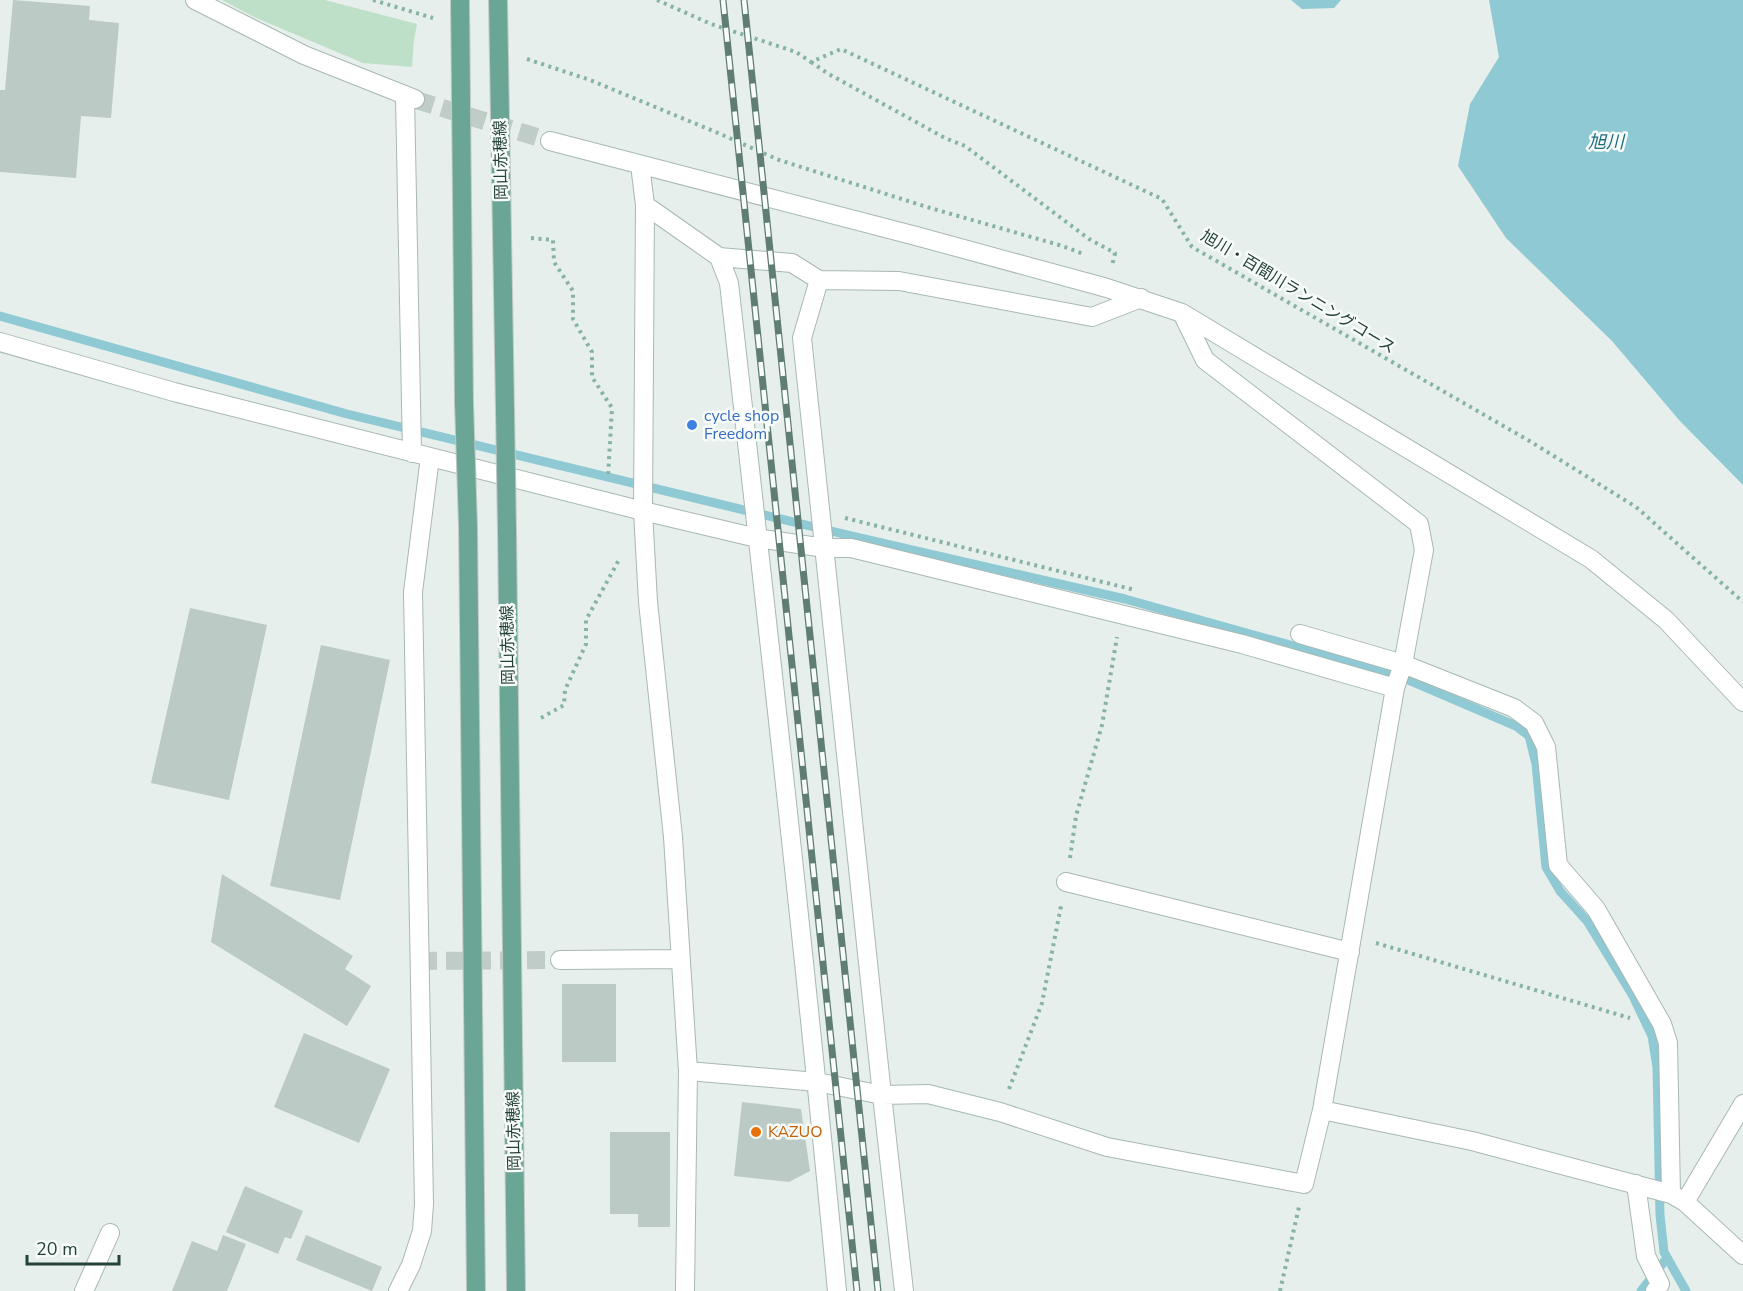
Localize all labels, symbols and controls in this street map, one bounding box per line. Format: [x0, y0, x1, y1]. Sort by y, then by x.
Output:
street label: 岡山赤穂線 [489, 120, 513, 200]
water label: 旭川 [1588, 130, 1626, 154]
street label: 旭川・百間川ランニングコース [1197, 225, 1399, 359]
place label: cycle shop Freedom [704, 405, 779, 445]
marker: cycle shop Freedom [685, 418, 699, 432]
street label: 岡山赤穂線 [496, 605, 520, 685]
street label: 岡山赤穂線 [502, 1091, 526, 1171]
place label: KAZUO [768, 1121, 822, 1143]
marker: KAZUO [749, 1125, 763, 1139]
scale bar [27, 1228, 118, 1266]
text: 20 m [36, 1237, 78, 1261]

